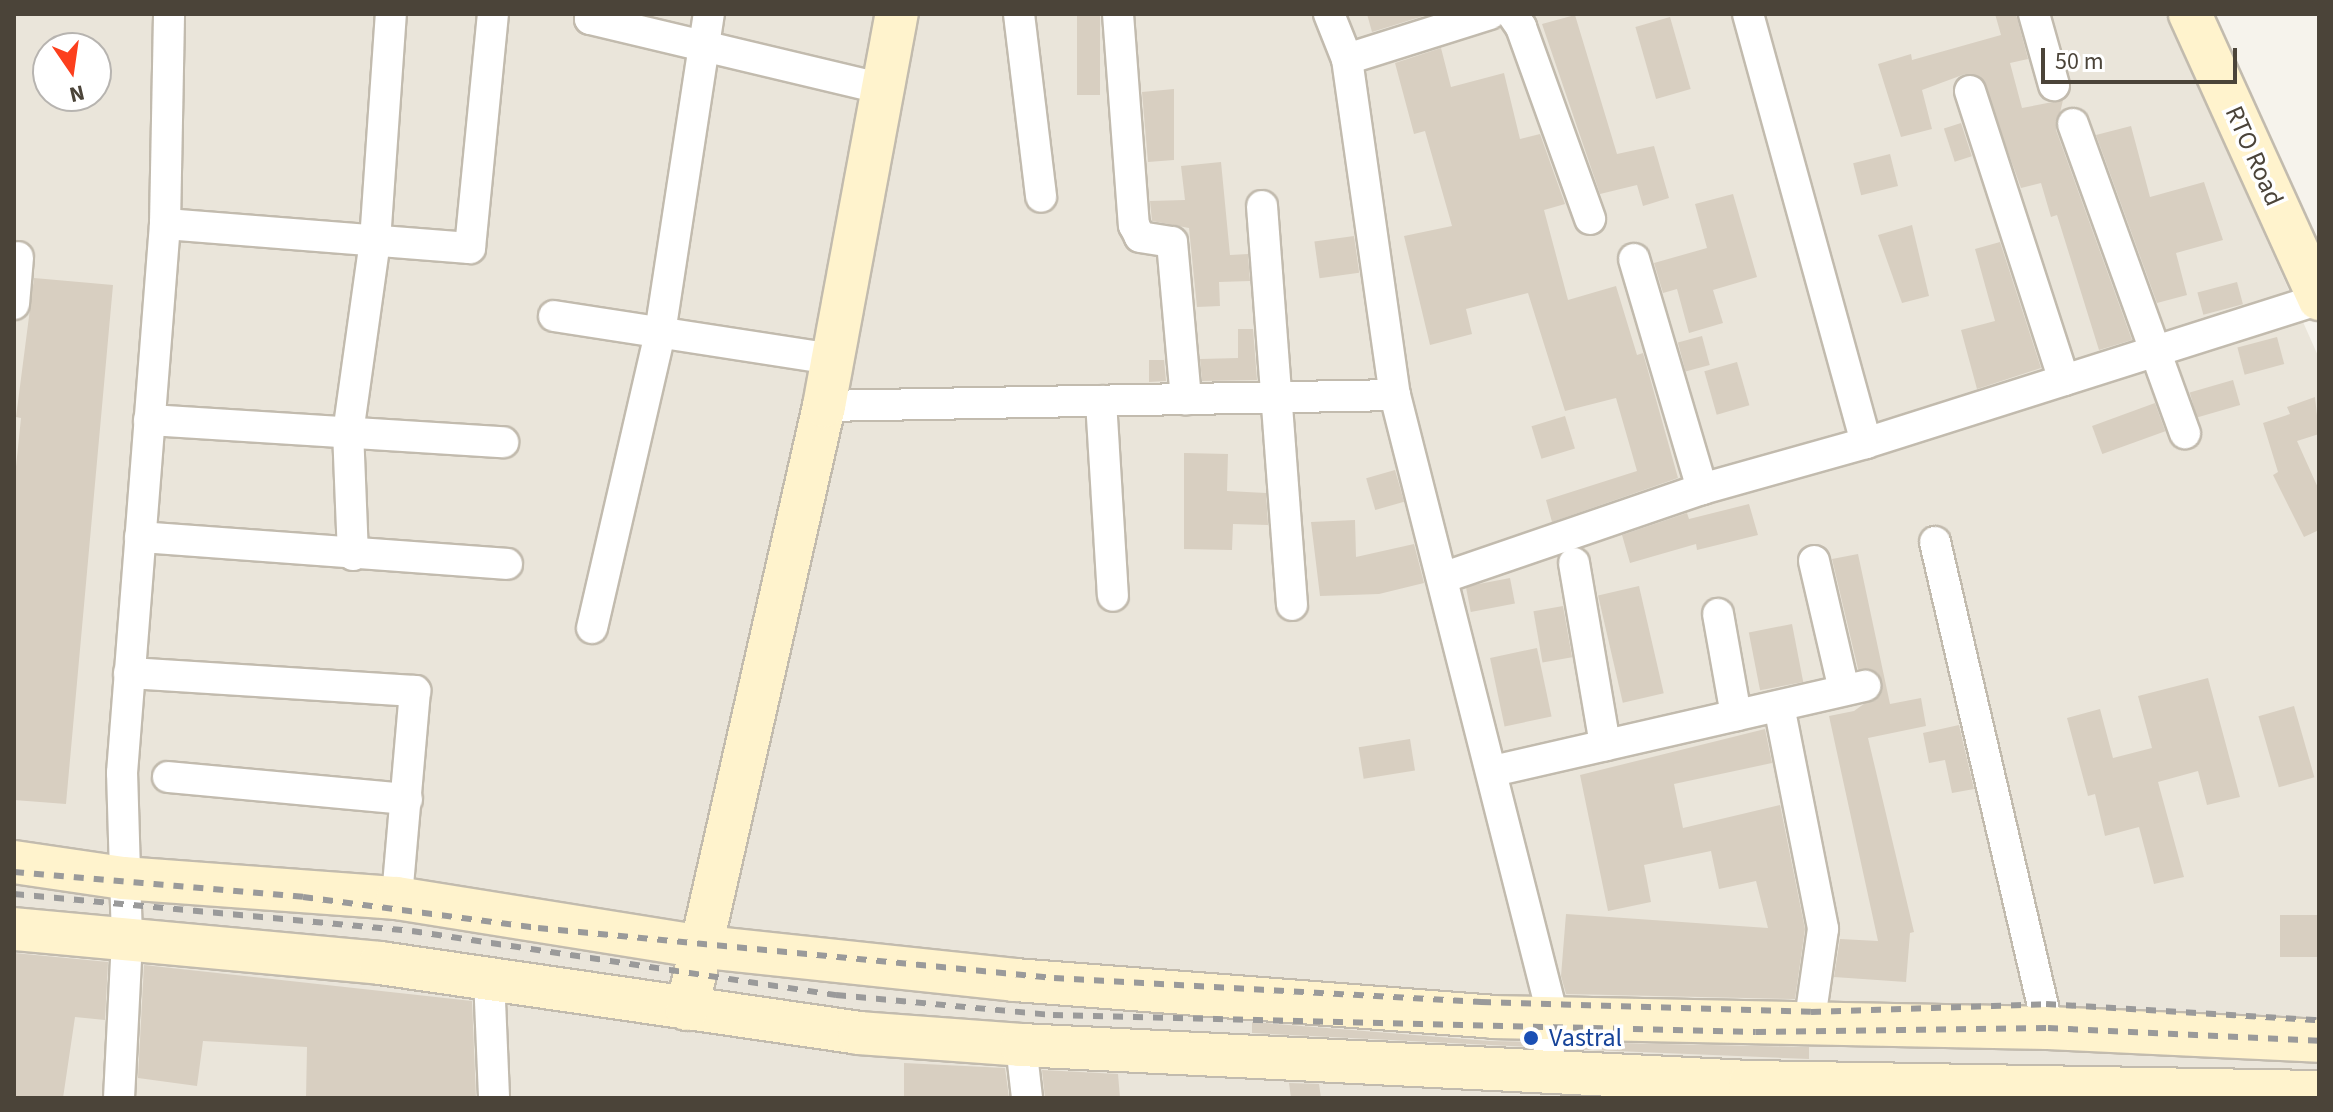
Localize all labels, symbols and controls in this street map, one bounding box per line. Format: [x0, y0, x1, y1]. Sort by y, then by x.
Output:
north arrow [32, 32, 112, 112]
scale bar [2045, 32, 2241, 82]
text: 50 m [2055, 44, 2104, 79]
text: N [66, 76, 88, 111]
street label: RTO Road [2218, 101, 2290, 211]
place label: Vastral [1549, 1022, 1622, 1054]
marker: Vastral [1520, 1027, 1542, 1049]

